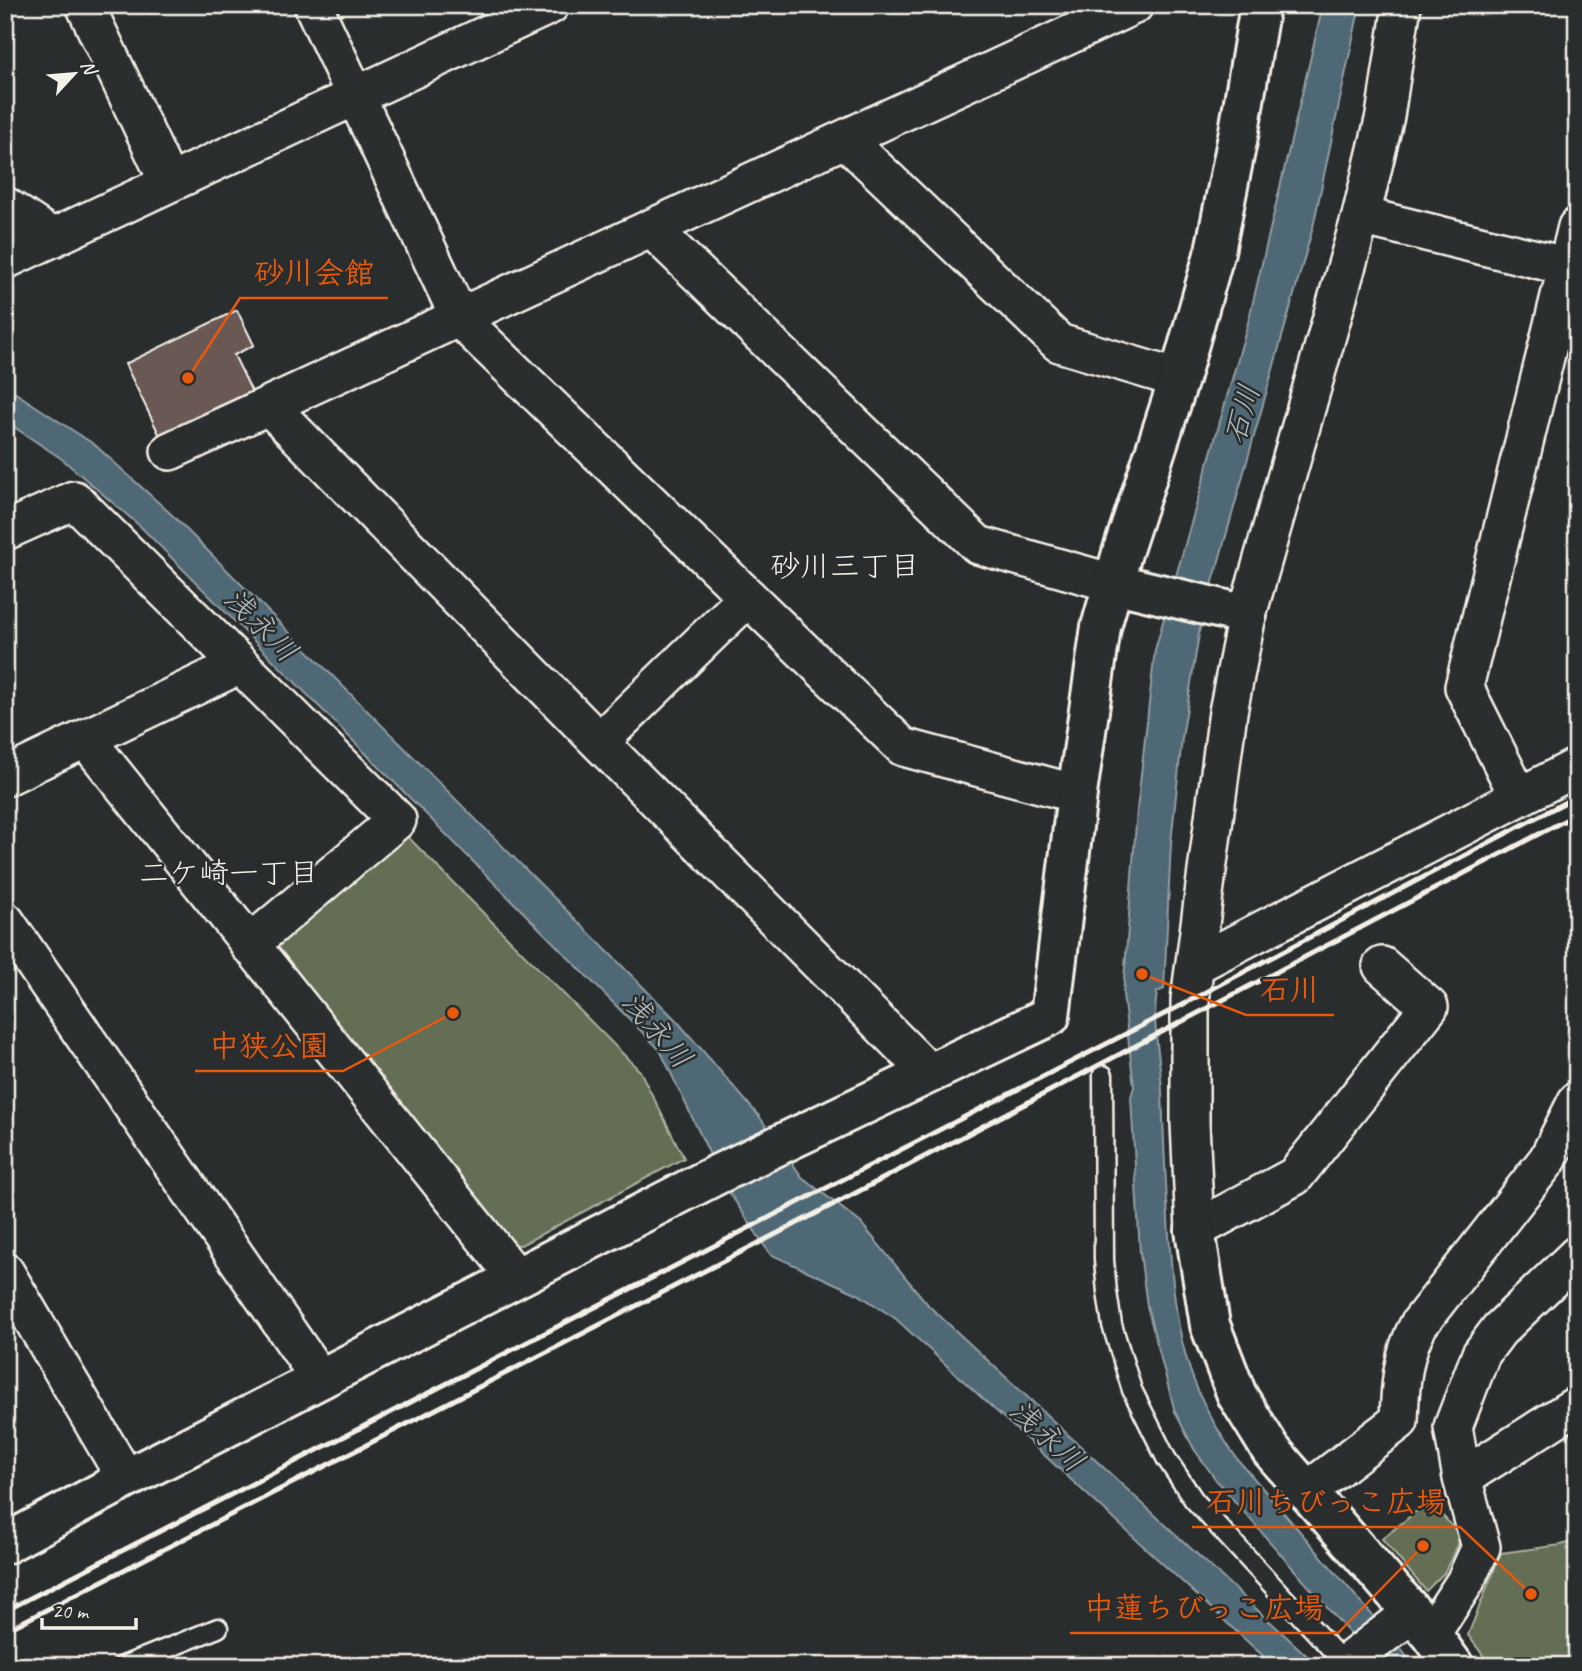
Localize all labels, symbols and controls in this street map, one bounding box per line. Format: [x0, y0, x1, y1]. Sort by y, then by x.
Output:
north arrow [38, 38, 108, 108]
text: N [75, 56, 103, 80]
callout: 砂川会館 [240, 247, 388, 298]
text: 砂川会館 [254, 254, 374, 292]
water label: 石川 [1215, 380, 1269, 448]
district label: 砂川三丁目 [770, 547, 920, 585]
water label: 浅永川 [216, 580, 306, 670]
district label: 二ケ崎一丁目 [139, 854, 319, 892]
callout: 石川 [1246, 964, 1334, 1015]
text: 石川 [1260, 971, 1320, 1009]
water label: 浅永川 [613, 984, 701, 1076]
callout: 中狭公園 [195, 1020, 343, 1071]
text: 中狭公園 [209, 1027, 329, 1065]
water label: 浅永川 [1001, 1391, 1093, 1481]
callout: 石川ちびっこ広場 [1192, 1476, 1460, 1527]
text: 石川ちびっこ広場 [1206, 1483, 1446, 1521]
callout: 中蓮ちびっこ広場 [1070, 1582, 1338, 1633]
scale bar [42, 1587, 136, 1631]
text: 中蓮ちびっこ広場 [1084, 1589, 1324, 1627]
text: 20 m [52, 1598, 90, 1624]

